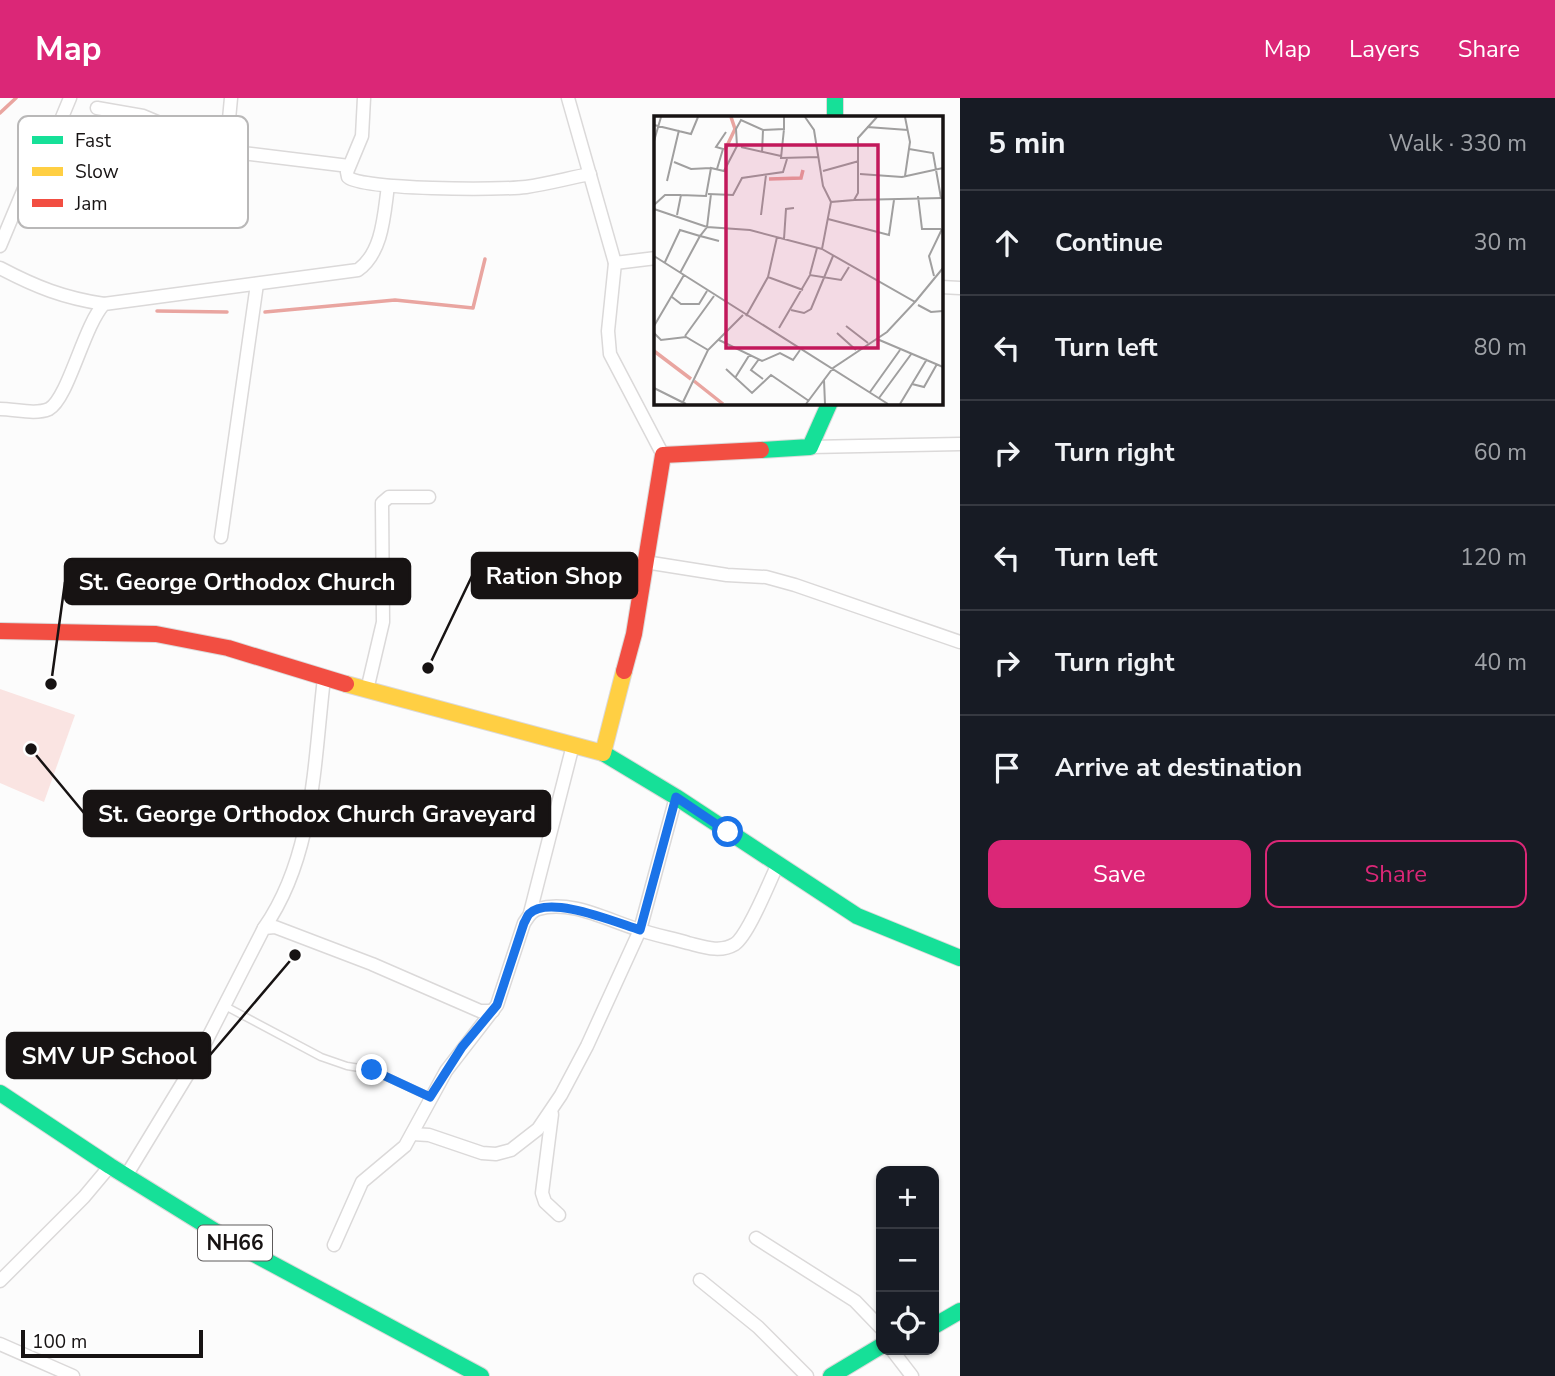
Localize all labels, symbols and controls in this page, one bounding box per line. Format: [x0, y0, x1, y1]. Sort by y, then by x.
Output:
text: Map [35, 27, 102, 72]
text: Map [1264, 33, 1311, 65]
text: Layers [1349, 33, 1420, 65]
text: Share [1458, 33, 1520, 65]
legend [18, 116, 248, 228]
inset map [654, 116, 942, 404]
text: 5 min [988, 123, 1066, 164]
text: Fast [75, 128, 111, 154]
text: Walk · 330 m [1388, 128, 1527, 159]
text: Slow [75, 159, 119, 185]
text: Jam [74, 191, 108, 217]
icon: ahead [988, 224, 1026, 262]
text: Continue [1055, 225, 1163, 260]
text: 30 m [1474, 227, 1527, 258]
icon: left [988, 329, 1026, 367]
text: Turn left [1055, 330, 1158, 365]
text: 80 m [1474, 332, 1527, 363]
icon: right [988, 434, 1026, 472]
text: Turn right [1055, 435, 1174, 470]
text: 60 m [1474, 437, 1527, 468]
icon: left [988, 539, 1026, 577]
text: Turn left [1055, 540, 1158, 575]
text: 120 m [1460, 542, 1527, 573]
callout: Ration Shop [472, 553, 637, 598]
callout: St. George Orthodox Church [65, 559, 410, 604]
text: Ration Shop [486, 560, 622, 592]
text: St. George Orthodox Church [78, 566, 396, 598]
icon: right [988, 644, 1026, 682]
text: Turn right [1055, 645, 1174, 680]
text: 40 m [1474, 647, 1527, 678]
icon: arrive [988, 749, 1026, 787]
text: Arrive at destination [1055, 750, 1302, 785]
callout: St. George Orthodox Church Graveyard [84, 791, 550, 836]
text: St. George Orthodox Church Graveyard [98, 798, 536, 830]
route start [712, 816, 743, 847]
button: Save [988, 840, 1251, 908]
button: Share [1265, 840, 1527, 908]
callout: SMV UP School [7, 1033, 210, 1078]
text: SMV UP School [21, 1040, 197, 1072]
route end [356, 1054, 387, 1085]
map controls [876, 1166, 939, 1355]
button: + [876, 1166, 939, 1229]
road number: NH66 [198, 1226, 272, 1260]
button: − [876, 1229, 939, 1292]
button: locate [876, 1292, 939, 1355]
scale bar [21, 1327, 203, 1359]
text: 100 m [32, 1329, 87, 1355]

